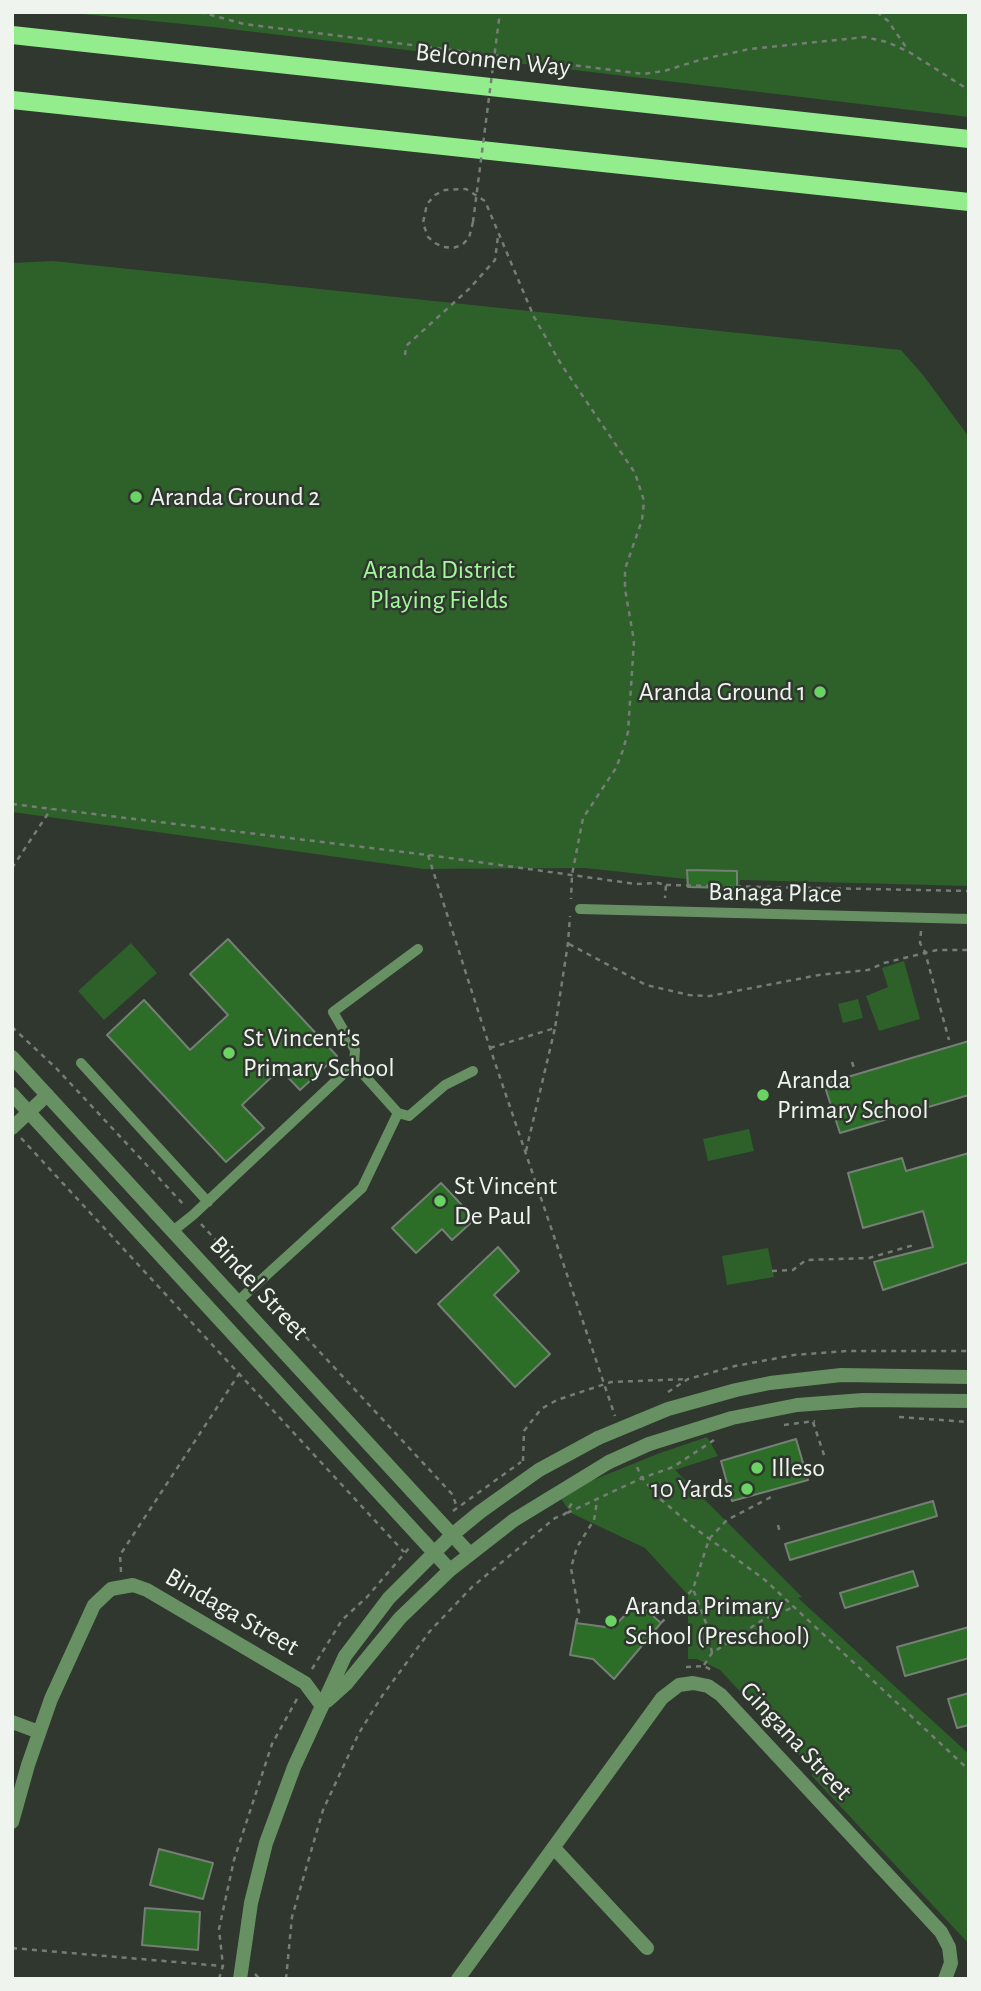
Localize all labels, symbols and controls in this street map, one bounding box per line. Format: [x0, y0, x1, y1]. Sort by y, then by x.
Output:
street label: Belconnen Way [414, 36, 572, 84]
place label: Aranda Ground 2 [150, 481, 320, 513]
marker: Aranda Ground 2 [128, 489, 144, 505]
park label: Aranda District Playing Fields [363, 554, 515, 616]
place label: Aranda Ground 1 [639, 676, 806, 708]
marker: Aranda Ground 1 [812, 684, 828, 700]
street label: Banaga Place [708, 876, 842, 910]
place label: St Vincent's Primary School [243, 1022, 395, 1084]
marker: St Vincent's Primary School [221, 1045, 237, 1061]
place label: Aranda Primary School [777, 1064, 929, 1126]
marker: Aranda Primary School [755, 1087, 771, 1103]
place label: St Vincent De Paul [454, 1170, 557, 1232]
marker: St Vincent De Paul [432, 1193, 448, 1209]
street label: Bindel Street [203, 1229, 315, 1347]
place label: Illeso [771, 1452, 825, 1484]
marker: Illeso [749, 1460, 765, 1476]
place label: 10 Yards [651, 1473, 733, 1505]
marker: 10 Yards [739, 1481, 755, 1497]
street label: Bindaga Street [160, 1561, 304, 1663]
place label: Aranda Primary School (Preschool) [625, 1590, 811, 1652]
marker: Aranda Primary School (Preschool) [603, 1613, 619, 1629]
street label: Gingana Street [733, 1675, 859, 1807]

